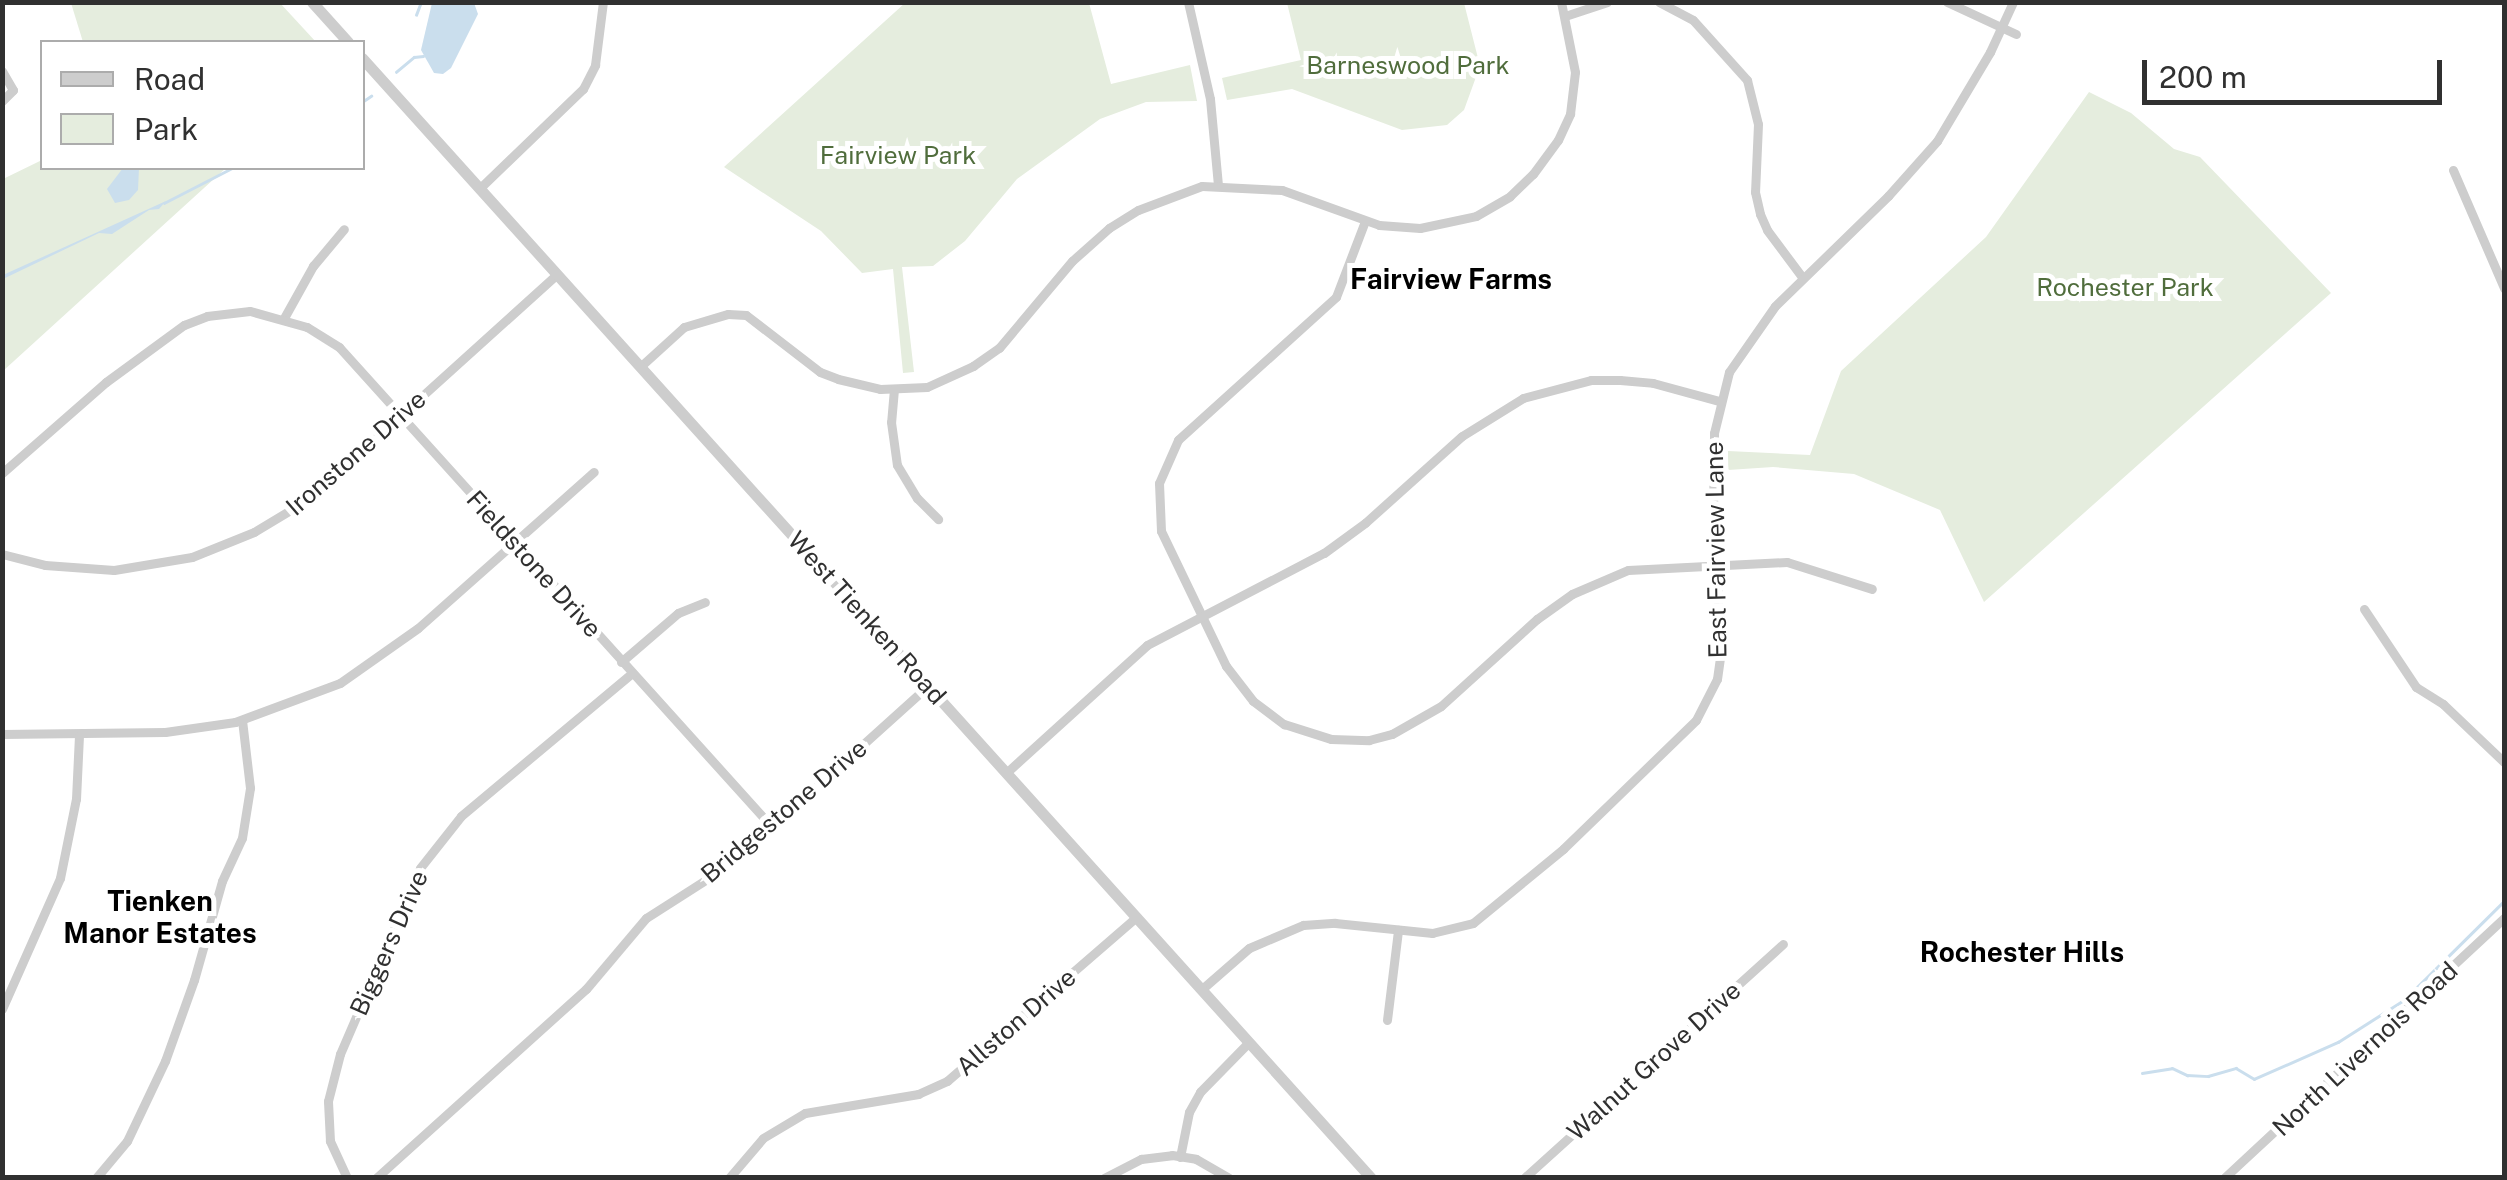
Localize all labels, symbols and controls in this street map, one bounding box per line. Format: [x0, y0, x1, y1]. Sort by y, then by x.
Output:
legend [40, 40, 365, 170]
scale bar [2147, 40, 2447, 102]
park label: Barneswood Park [1306, 50, 1510, 80]
text: 200 m [2159, 59, 2247, 95]
text: Road [134, 61, 205, 97]
text: Park [134, 111, 198, 147]
park label: Fairview Park [820, 140, 976, 170]
district label: Fairview Farms [1350, 262, 1552, 296]
park label: Rochester Park [2036, 272, 2214, 302]
street label: Ironstone Drive [280, 384, 432, 522]
street label: East Fairview Lane [1699, 441, 1733, 659]
street label: Fieldstone Drive [460, 484, 608, 644]
street label: West Tienken Road [782, 526, 952, 710]
street label: Bridgestone Drive [695, 733, 873, 889]
street label: Biggers Drive [344, 866, 434, 1020]
district label: Tienken Manor Estates [63, 884, 257, 950]
district label: Rochester Hills [1920, 935, 2124, 969]
street label: North Livernois Road [2266, 955, 2464, 1143]
street label: Allston Drive [950, 962, 1082, 1082]
street label: Walnut Grove Drive [1561, 975, 1747, 1147]

